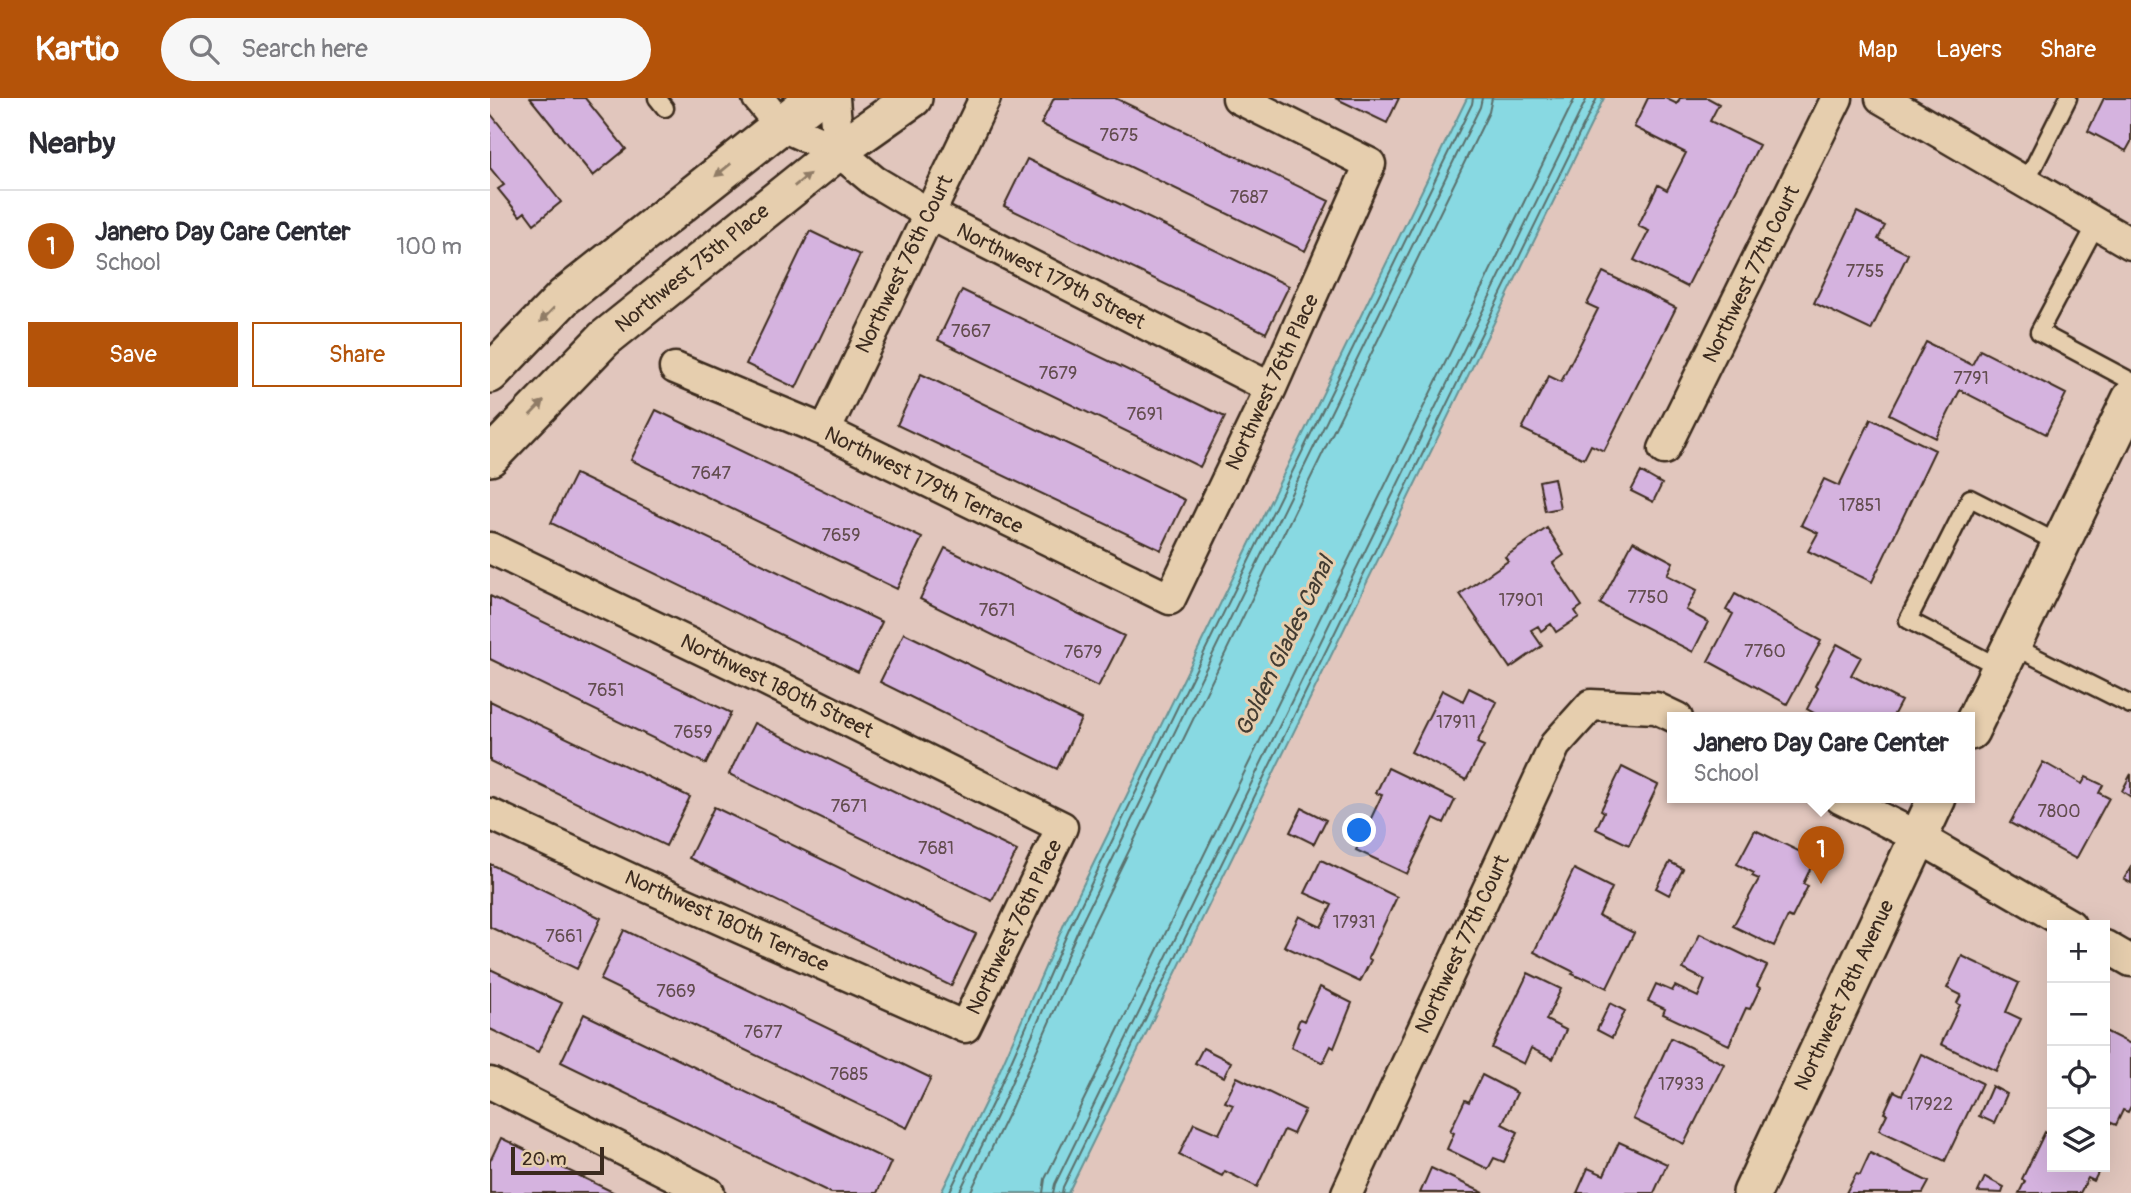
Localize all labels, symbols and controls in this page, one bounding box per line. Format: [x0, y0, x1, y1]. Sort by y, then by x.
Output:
search box [161, 18, 651, 81]
text: Kartio [35, 29, 119, 70]
icon: search [185, 30, 223, 68]
text: Search here [241, 33, 368, 65]
text: Map [1858, 35, 1898, 64]
text: Layers [1936, 35, 2002, 64]
text: Share [2040, 35, 2096, 64]
house number: 7675 [1099, 124, 1139, 147]
text: Nearby [28, 125, 115, 162]
one-way arrow [714, 163, 732, 178]
street label: Northwest 76th Court [850, 170, 960, 358]
one-way arrow [793, 173, 811, 188]
street label: Northwest 77th Court [1697, 181, 1806, 367]
house number: 7687 [1230, 186, 1269, 209]
street label: Northwest 75th Place [610, 197, 776, 339]
text: Janero Day Care Center [95, 216, 351, 248]
street label: Northwest 179th Street [952, 217, 1150, 336]
text: 1 [47, 232, 56, 261]
text: 100 m [396, 232, 462, 261]
text: School [95, 248, 161, 277]
house number: 7755 [1846, 260, 1884, 283]
street label: Northwest 76th Place [1220, 289, 1325, 475]
one-way arrow [539, 306, 555, 324]
house number: 7667 [951, 320, 991, 343]
button: Save [28, 322, 238, 387]
button: Share [252, 322, 462, 387]
house number: 7679 [1039, 362, 1077, 385]
house number: 7791 [1953, 367, 1989, 390]
one-way arrow [529, 399, 545, 417]
house number: 7691 [1127, 403, 1163, 426]
street label: Northwest 179th Terrace [820, 421, 1028, 541]
house number: 7647 [691, 462, 731, 485]
house number: 17851 [1839, 494, 1881, 517]
house number: 7659 [821, 524, 861, 547]
water label: Golden Glades Canal [1228, 549, 1342, 741]
house number: 7750 [1627, 586, 1669, 609]
house number: 17901 [1498, 589, 1544, 612]
house number: 7671 [979, 599, 1015, 622]
street label: Northwest 180th Street [676, 628, 878, 745]
house number: 7760 [1744, 640, 1786, 663]
house number: 7679 [1064, 641, 1102, 664]
house number: 7651 [588, 679, 624, 702]
house number: 17911 [1436, 711, 1476, 734]
popup [1667, 712, 1975, 803]
house number: 7659 [673, 721, 713, 744]
text: Janero Day Care Center [1693, 727, 1949, 759]
text: School [1693, 759, 1759, 788]
house number: 7671 [831, 795, 867, 818]
house number: 7800 [2037, 800, 2081, 823]
your location [1342, 813, 1376, 847]
pin: 1 [1798, 826, 1844, 884]
street label: Northwest 76th Place [960, 835, 1069, 1019]
house number: 7681 [918, 837, 954, 860]
street label: Northwest 77th Court [1409, 850, 1516, 1038]
street label: Northwest 180th Terrace [620, 864, 834, 979]
street label: Northwest 78th Avenue [1788, 895, 1901, 1095]
house number: 17931 [1333, 911, 1375, 934]
map controls [2047, 920, 2110, 1172]
button: + [2047, 920, 2110, 983]
house number: 7661 [545, 925, 583, 948]
house number: 7669 [656, 980, 696, 1003]
button: − [2047, 983, 2110, 1046]
house number: 7677 [744, 1021, 783, 1044]
button: locate [2047, 1046, 2110, 1109]
house number: 7685 [830, 1063, 868, 1086]
house number: 17933 [1658, 1073, 1704, 1096]
house number: 17922 [1907, 1093, 1953, 1116]
button: layers [2047, 1109, 2110, 1172]
scale bar [511, 1144, 604, 1176]
text: 20 m [522, 1147, 567, 1171]

